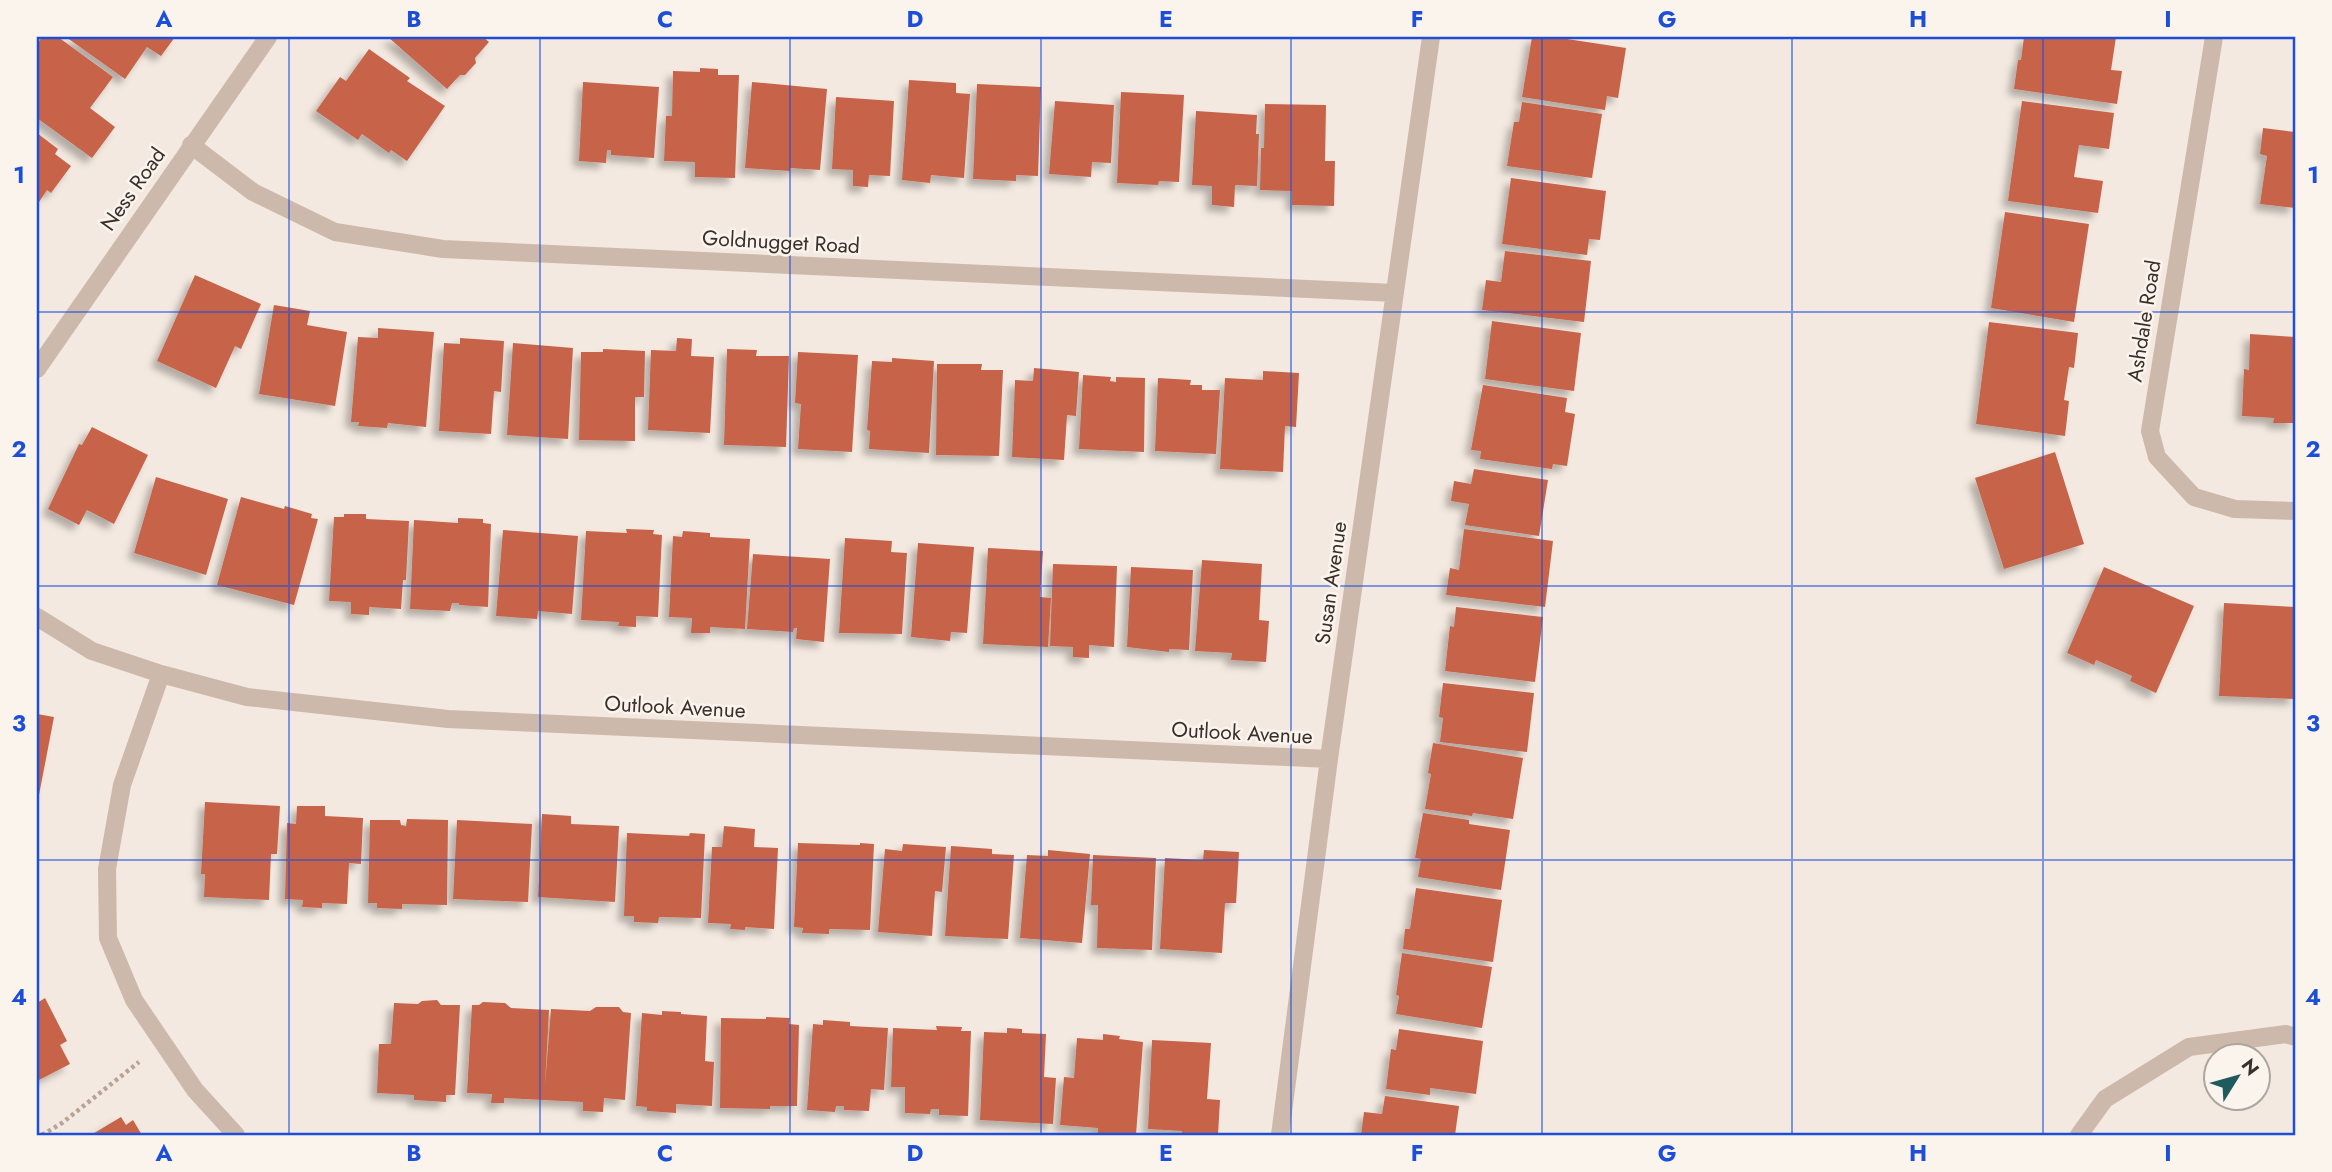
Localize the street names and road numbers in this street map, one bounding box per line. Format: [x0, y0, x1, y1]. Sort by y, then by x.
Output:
street label: Ness Road [93, 141, 173, 237]
street label: Goldnugget Road [701, 223, 861, 261]
street label: Ashdale Road [2120, 258, 2168, 384]
street label: Susan Avenue [1308, 519, 1354, 646]
street label: Outlook Avenue [604, 688, 747, 726]
street label: Outlook Avenue [1171, 714, 1314, 752]

